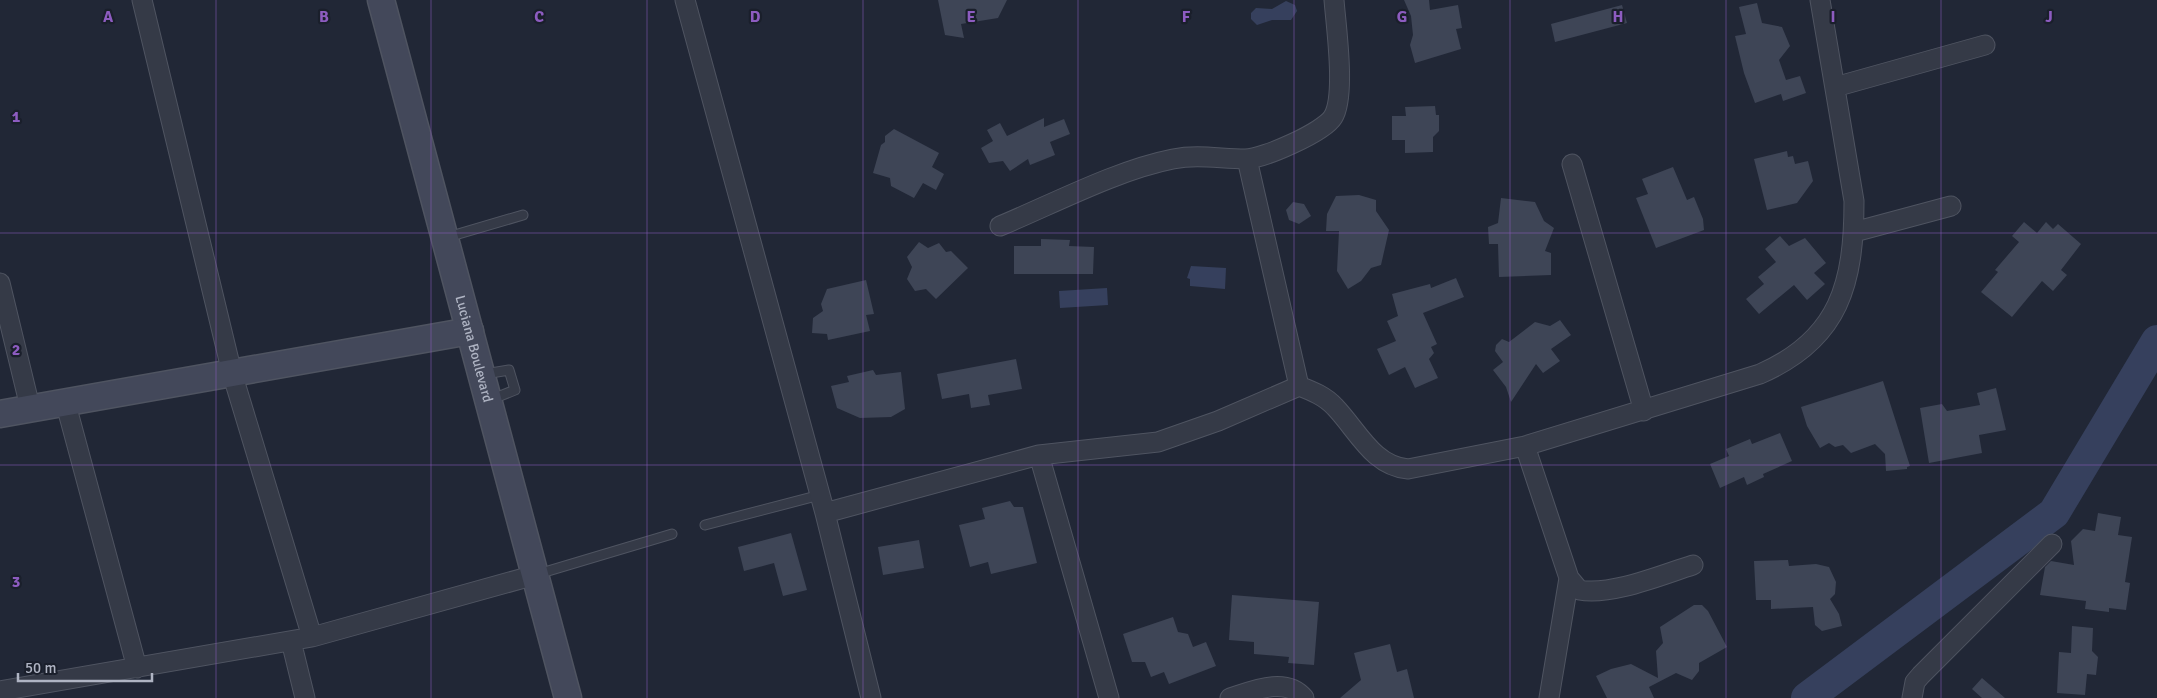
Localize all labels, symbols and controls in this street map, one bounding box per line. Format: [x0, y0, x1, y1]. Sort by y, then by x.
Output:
text: A [103, 7, 114, 27]
text: B [319, 7, 329, 27]
text: C [534, 7, 544, 27]
text: D [750, 7, 761, 27]
text: E [966, 7, 976, 27]
text: F [1182, 7, 1191, 27]
text: G [1397, 7, 1407, 27]
text: H [1613, 7, 1623, 27]
text: I [1830, 7, 1836, 27]
text: J [2045, 7, 2053, 27]
text: 1 [12, 107, 21, 127]
street label: Luciana Boulevard [451, 293, 496, 404]
text: 2 [12, 340, 20, 360]
text: 3 [12, 572, 20, 592]
scale bar [18, 650, 151, 682]
text: 50 m [25, 659, 56, 677]

